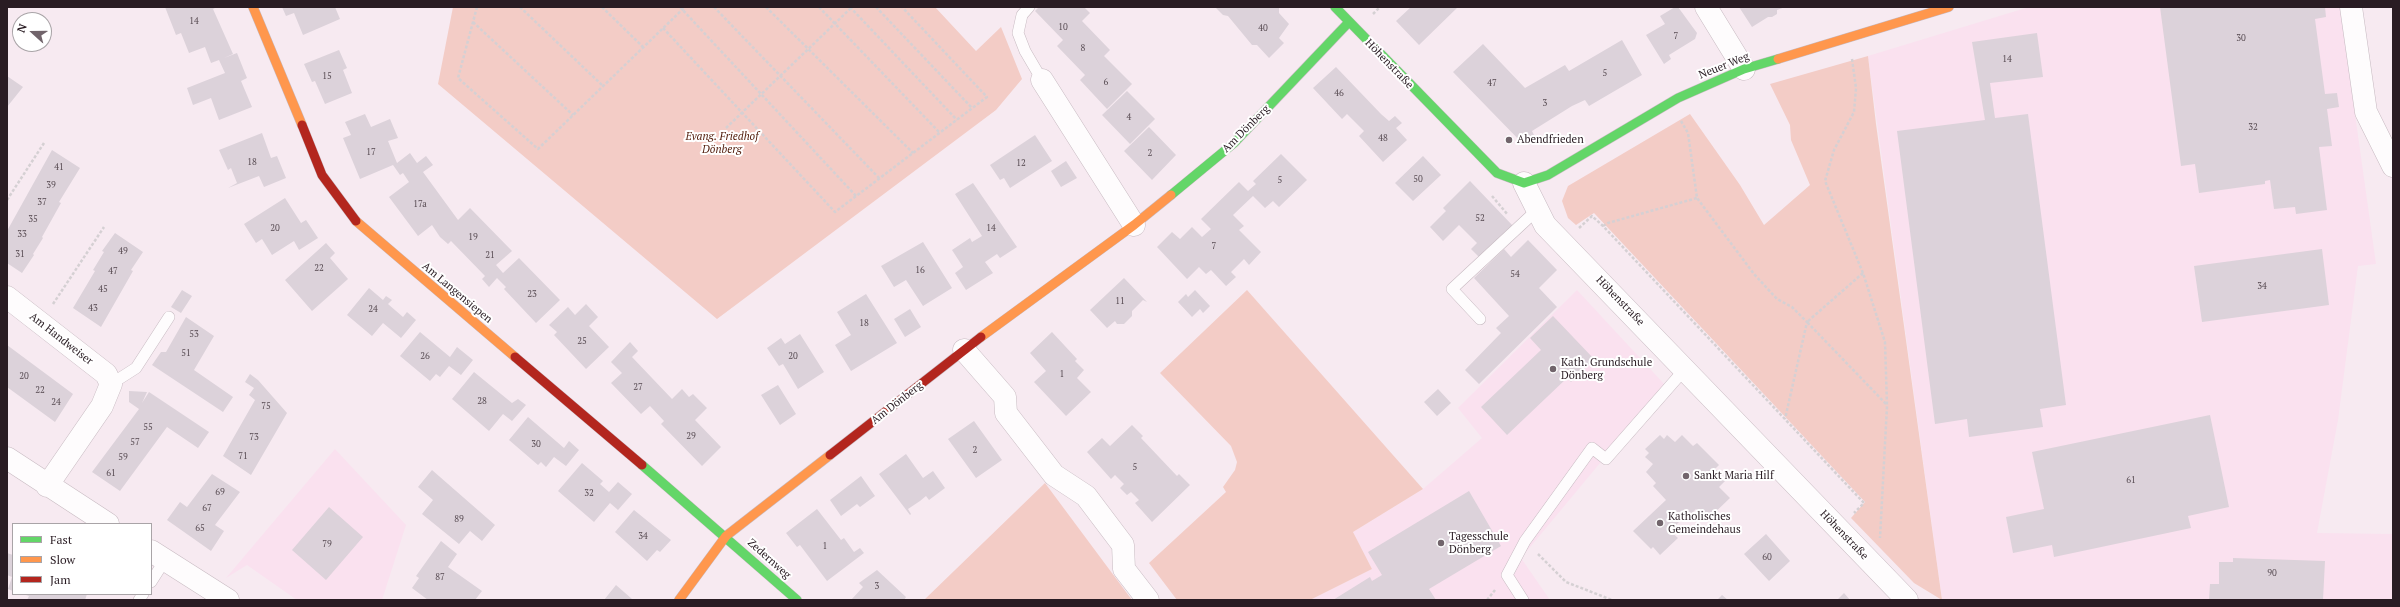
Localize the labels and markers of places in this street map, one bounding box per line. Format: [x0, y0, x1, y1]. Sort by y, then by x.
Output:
place label: Abendfrieden [1517, 133, 1584, 147]
marker: Abendfrieden [1504, 135, 1514, 145]
place label: Kath. Grundschule Dönberg [1561, 356, 1652, 382]
marker: Kath. Grundschule Dönberg [1548, 364, 1558, 374]
place label: Sankt Maria Hilf [1694, 469, 1774, 483]
marker: Sankt Maria Hilf [1681, 471, 1691, 481]
place label: Katholisches Gemeindehaus [1668, 510, 1741, 536]
marker: Katholisches Gemeindehaus [1655, 518, 1665, 528]
place label: Tagesschule Dönberg [1449, 530, 1509, 556]
marker: Tagesschule Dönberg [1436, 538, 1446, 548]

